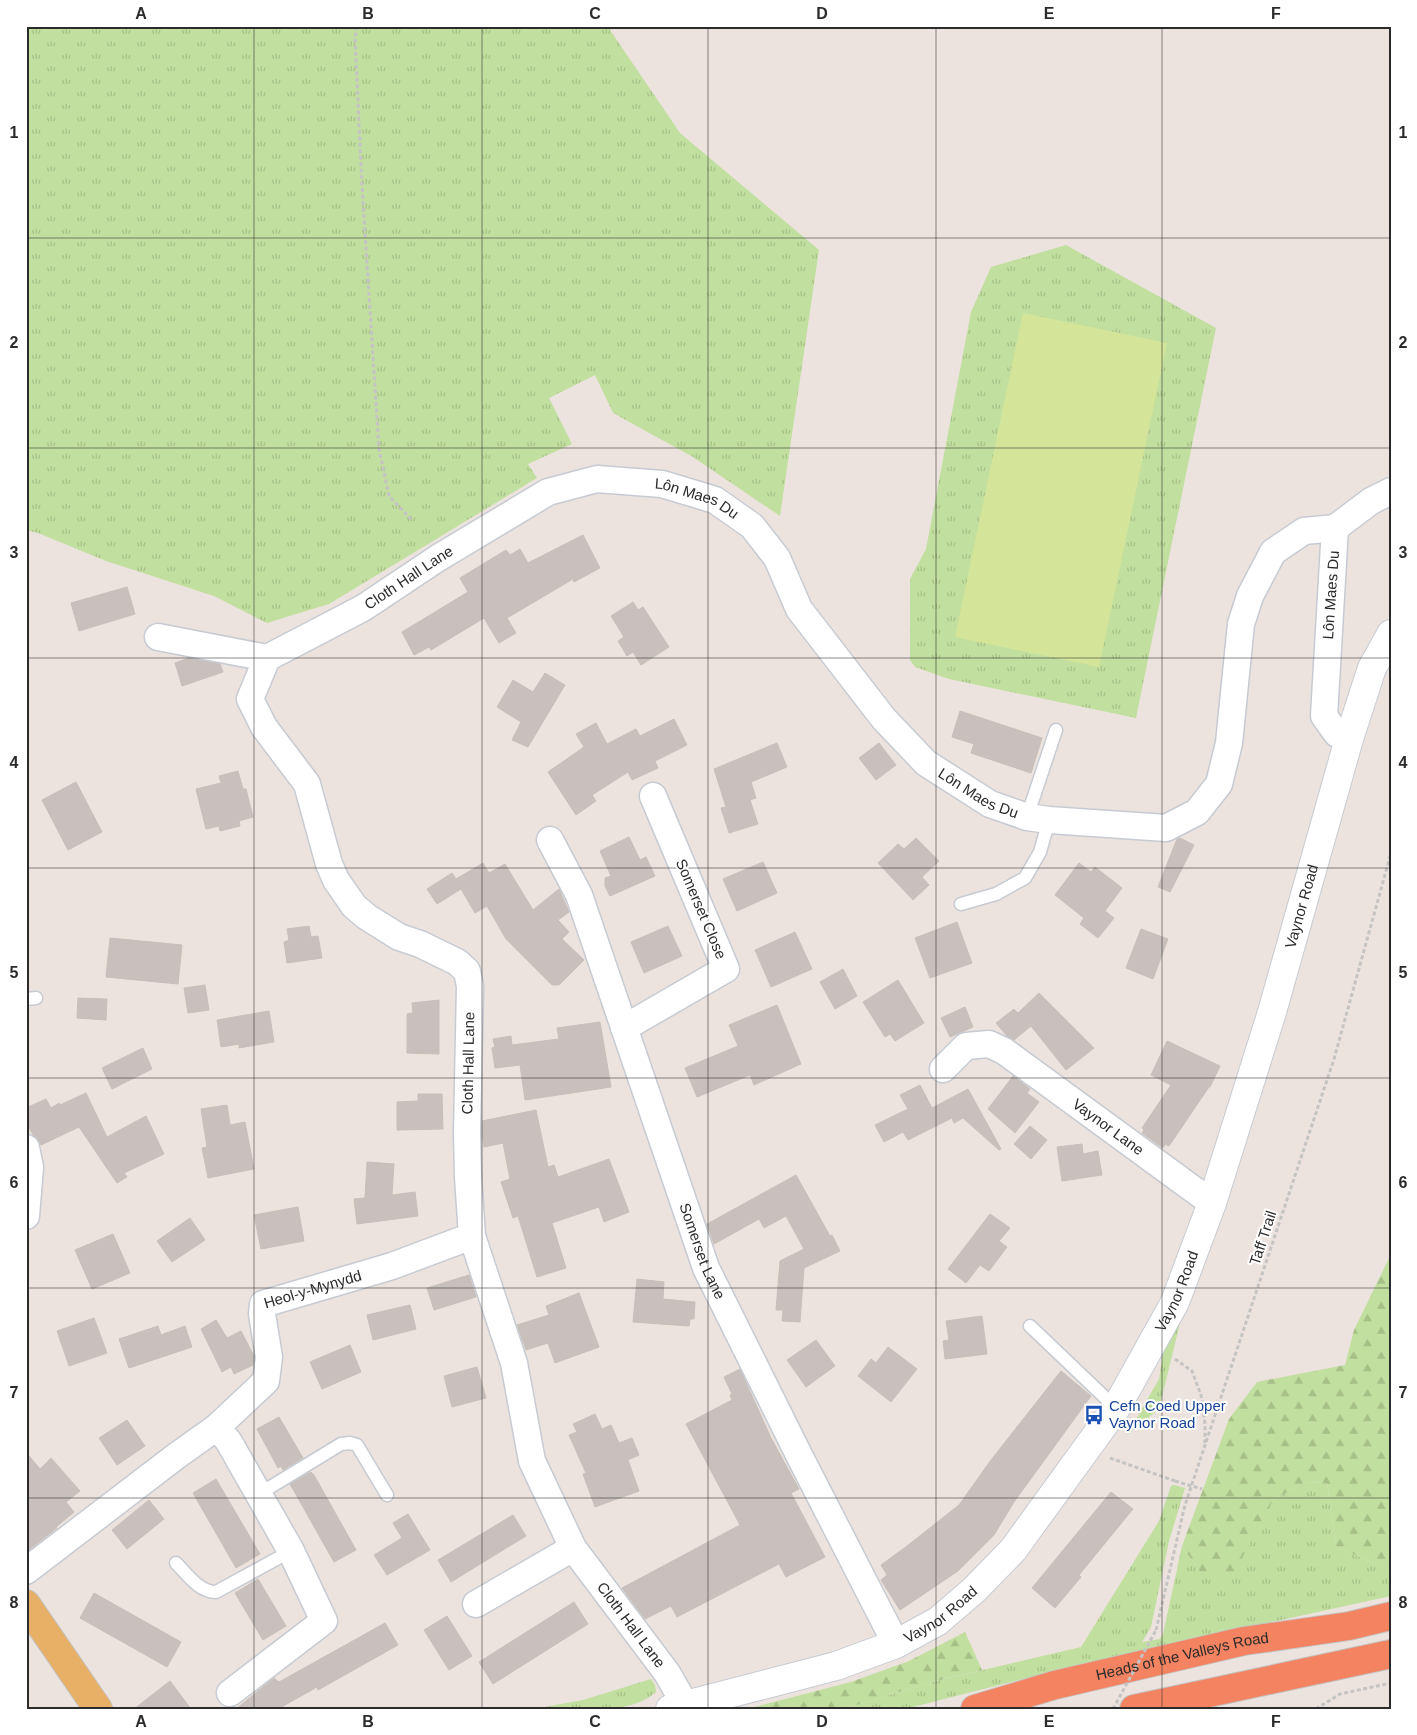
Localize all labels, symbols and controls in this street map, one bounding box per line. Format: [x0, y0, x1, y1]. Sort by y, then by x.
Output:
text: A [135, 5, 147, 22]
text: B [362, 5, 374, 22]
text: C [589, 5, 601, 22]
text: D [816, 5, 828, 22]
text: E [1044, 5, 1055, 22]
text: F [1271, 5, 1281, 22]
text: 1 [10, 124, 19, 141]
text: 1 [1399, 124, 1408, 141]
text: 2 [10, 334, 19, 351]
text: 2 [1399, 334, 1408, 351]
street label: Lôn Maes Du [654, 474, 742, 522]
street label: Cloth Hall Lane [361, 542, 456, 613]
text: 3 [10, 544, 19, 561]
text: 3 [1399, 544, 1408, 561]
street label: Lôn Maes Du [1319, 550, 1342, 640]
text: 4 [10, 754, 19, 771]
text: 4 [1399, 754, 1408, 771]
street label: Lôn Maes Du [935, 764, 1021, 821]
street label: Somerset Close [673, 856, 730, 961]
street label: Vaynor Road [1281, 862, 1321, 950]
text: 5 [10, 964, 19, 981]
text: 5 [1399, 964, 1408, 981]
street label: Cloth Hall Lane [458, 1012, 477, 1115]
street label: Vaynor Lane [1069, 1095, 1147, 1158]
text: 6 [10, 1174, 19, 1191]
text: 6 [1399, 1174, 1408, 1191]
street label: Somerset Lane [676, 1201, 729, 1302]
street label: Taff Trail [1246, 1208, 1279, 1267]
street label: Vaynor Road [1151, 1248, 1201, 1334]
street label: Heol-y-Mynydd [262, 1266, 363, 1311]
text: 7 [10, 1384, 19, 1401]
text: 7 [1399, 1384, 1408, 1401]
place label: Cefn Coed Upper Vaynor Road [1109, 1397, 1226, 1431]
bus stop icon: Cefn Coed Upper Vaynor Road [1083, 1404, 1105, 1426]
street label: Cloth Hall Lane [594, 1579, 669, 1671]
street label: Vaynor Road [901, 1582, 980, 1646]
text: 8 [10, 1594, 19, 1611]
text: 8 [1399, 1594, 1408, 1611]
street label: Heads of the Valleys Road [1094, 1629, 1270, 1683]
text: A [135, 1713, 147, 1730]
text: B [362, 1713, 374, 1730]
text: C [589, 1713, 601, 1730]
text: D [816, 1713, 828, 1730]
text: E [1044, 1713, 1055, 1730]
text: F [1271, 1713, 1281, 1730]

